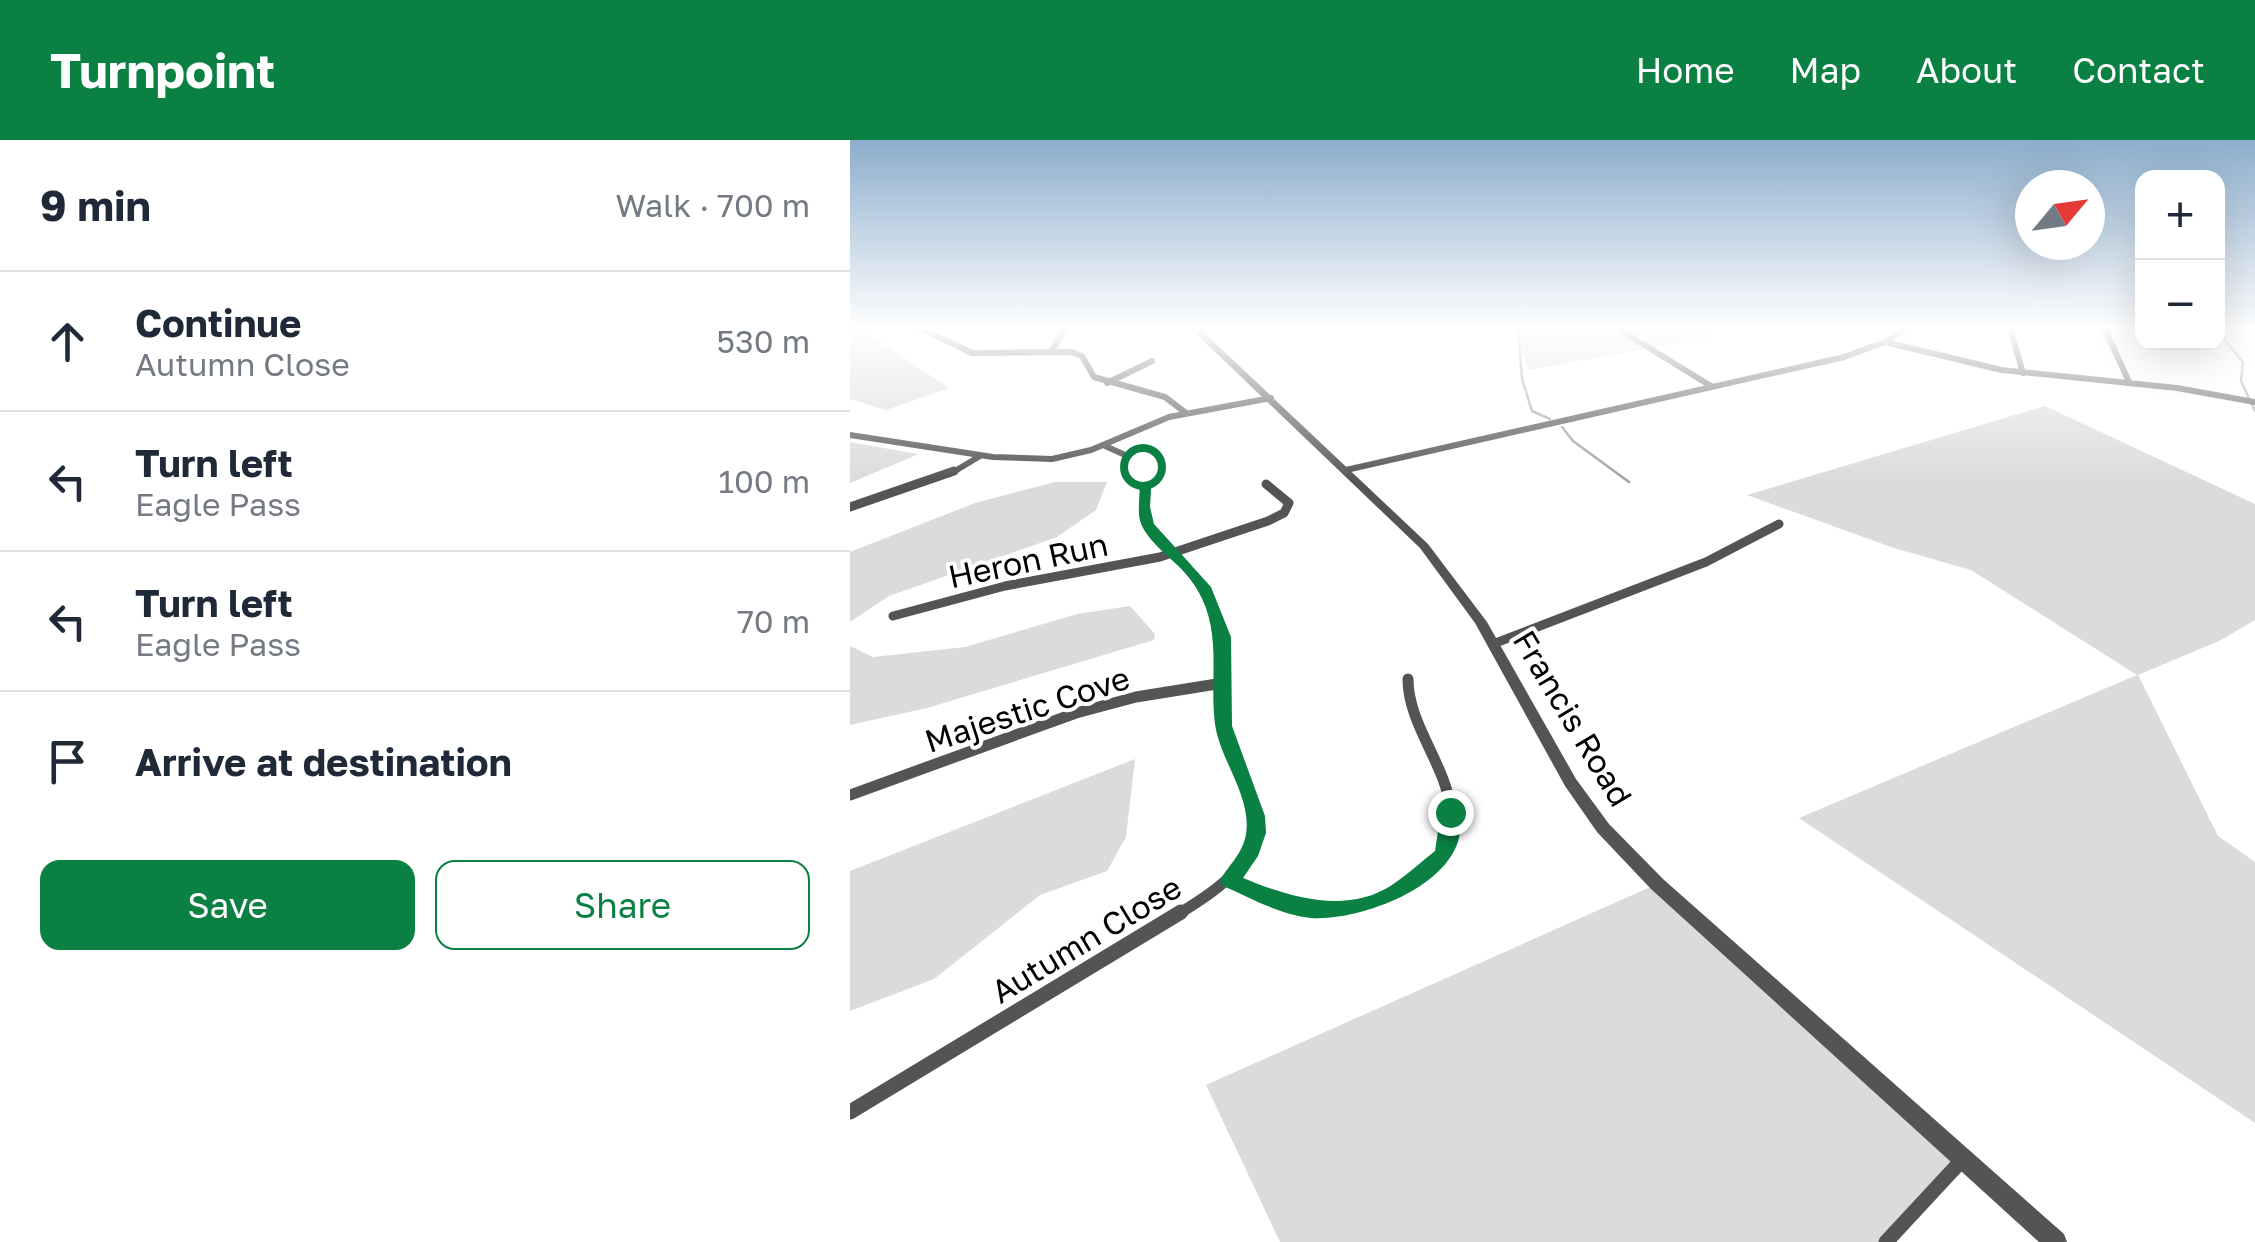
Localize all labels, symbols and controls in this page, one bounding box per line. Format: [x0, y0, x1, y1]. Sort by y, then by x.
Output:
text: Turnpoint [50, 41, 275, 99]
text: Home [1636, 49, 1735, 91]
text: Map [1790, 49, 1861, 91]
text: About [1916, 49, 2017, 91]
text: Contact [2072, 49, 2205, 91]
north arrow [2015, 170, 2105, 260]
map controls [2135, 170, 2225, 350]
button: + [2135, 170, 2225, 260]
text: 9 min [40, 180, 151, 230]
text: Walk · 700 m [616, 186, 810, 224]
button: − [2135, 260, 2225, 350]
text: Continue [135, 300, 301, 345]
icon: ahead [40, 314, 95, 369]
text: 530 m [717, 322, 810, 360]
text: Autumn Close [135, 345, 350, 383]
text: Turn left [135, 440, 293, 485]
route start [1120, 444, 1166, 490]
icon: left [40, 454, 95, 509]
text: 100 m [718, 462, 810, 500]
text: Eagle Pass [135, 485, 301, 523]
street label: Heron Run [945, 525, 1111, 595]
text: Turn left [135, 580, 293, 625]
icon: left [40, 594, 95, 649]
text: 70 m [737, 602, 810, 640]
street label: Francis Road [1506, 623, 1640, 813]
text: Eagle Pass [135, 625, 301, 663]
street label: Majestic Cove [920, 658, 1134, 760]
icon: arrive [40, 734, 95, 789]
text: Arrive at destination [135, 739, 512, 784]
route end [1428, 790, 1474, 836]
button: Save [40, 860, 415, 950]
button: Share [435, 860, 810, 950]
street label: Autumn Close [984, 867, 1188, 1011]

